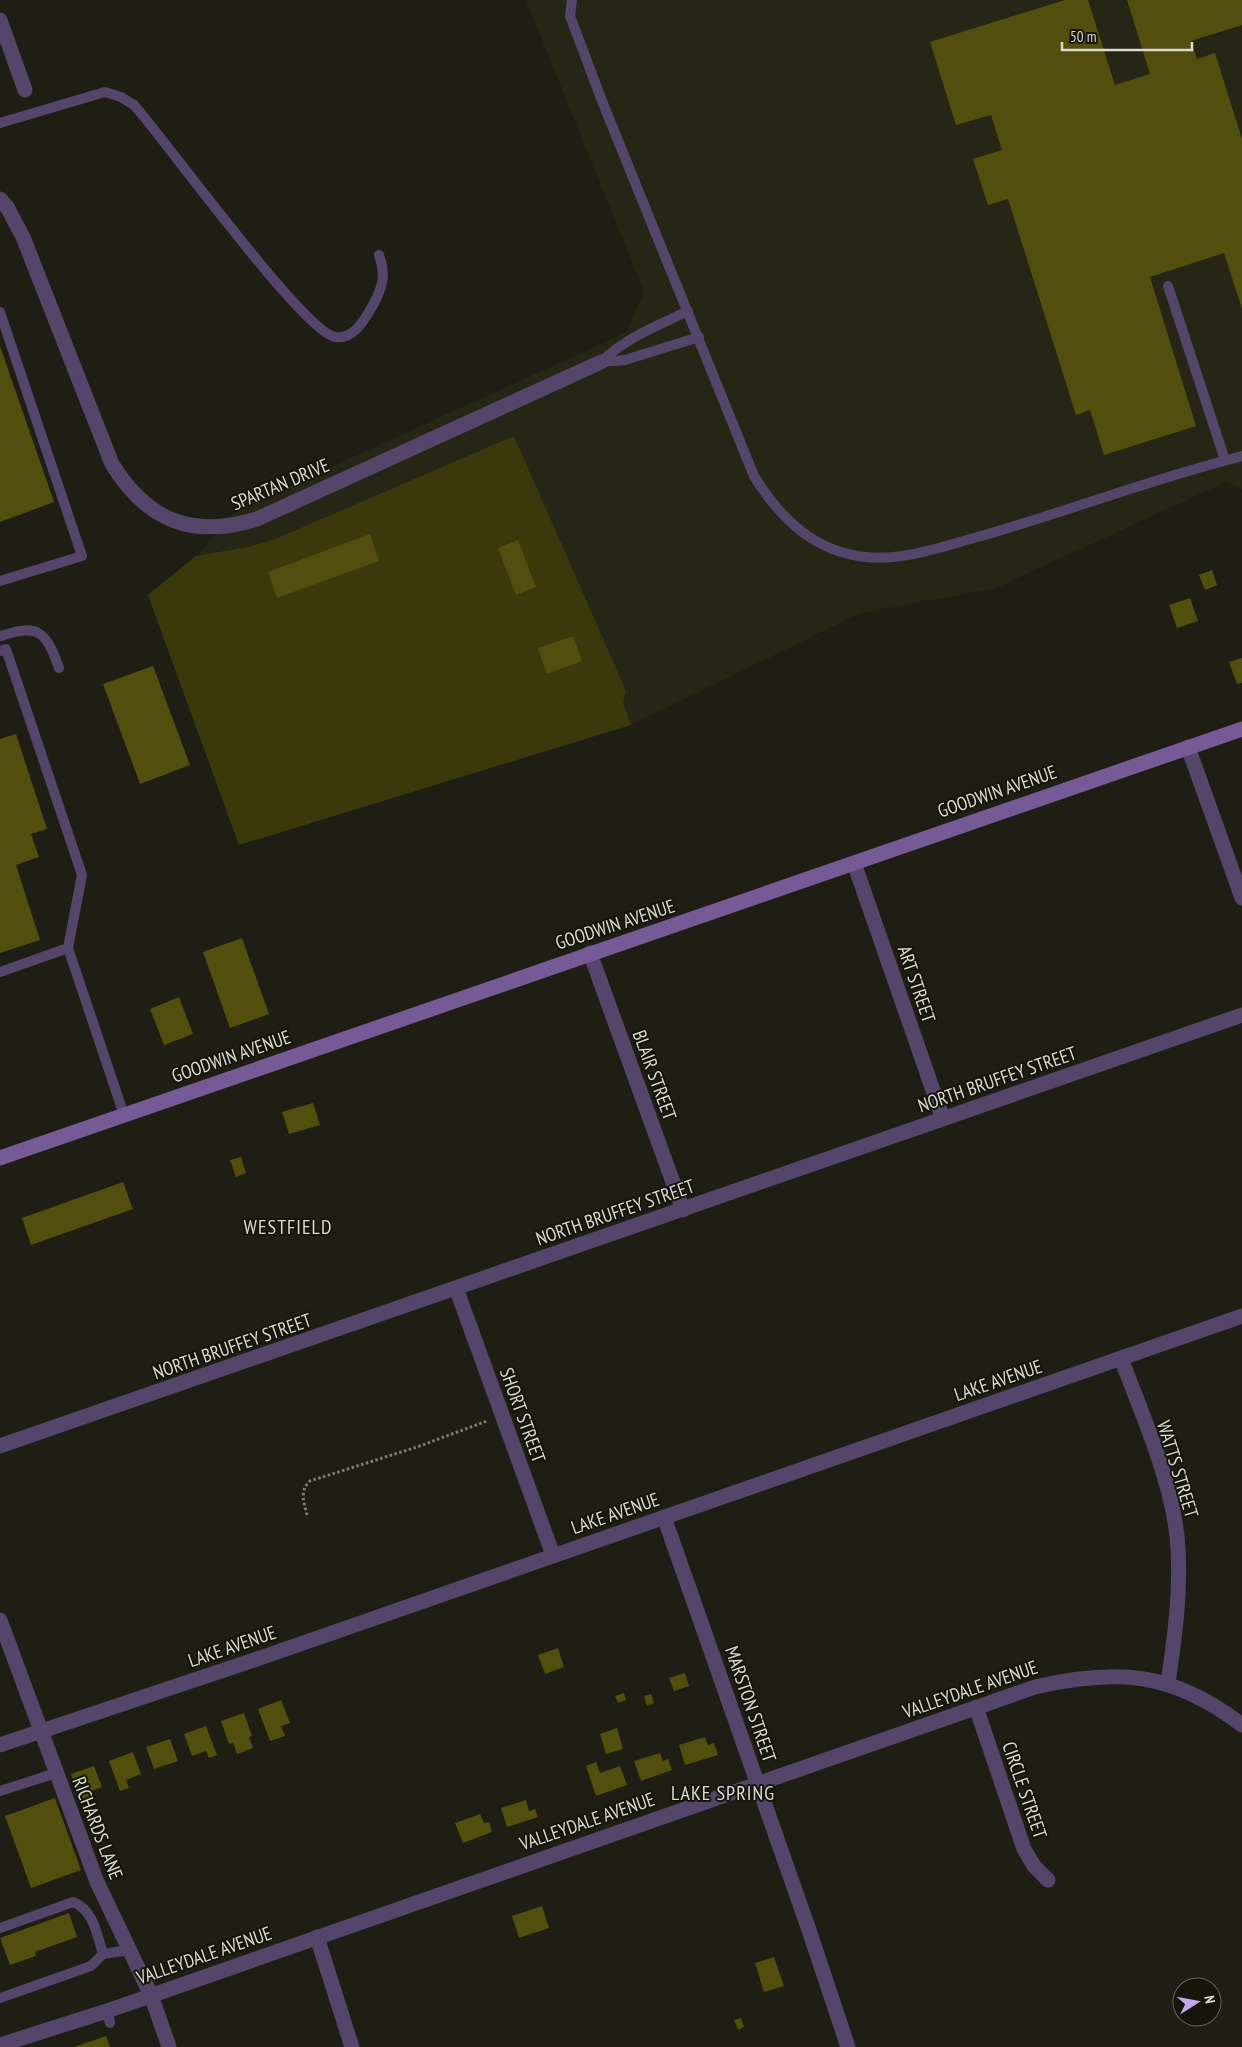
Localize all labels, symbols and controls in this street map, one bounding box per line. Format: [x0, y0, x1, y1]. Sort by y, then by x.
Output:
scale bar [1062, 20, 1192, 52]
text: 50 m [1070, 27, 1096, 46]
street label: SPARTAN DRIVE [227, 453, 333, 515]
street label: GOODWIN AVENUE [934, 759, 1060, 823]
street label: GOODWIN AVENUE [552, 893, 678, 955]
street label: ART STREET [893, 942, 941, 1026]
street label: GOODWIN AVENUE [168, 1024, 294, 1088]
street label: BLAIR STREET [628, 1027, 683, 1124]
street label: NORTH BRUFFEY STREET [915, 1040, 1080, 1117]
street label: NORTH BRUFFEY STREET [533, 1173, 698, 1250]
district label: WESTFIELD [244, 1214, 332, 1240]
street label: NORTH BRUFFEY STREET [150, 1307, 315, 1384]
street label: LAKE AVENUE [951, 1354, 1045, 1406]
street label: SHORT STREET [495, 1364, 551, 1466]
street label: WATTS STREET [1152, 1418, 1204, 1521]
street label: LAKE AVENUE [568, 1487, 662, 1539]
street label: LAKE AVENUE [185, 1620, 279, 1672]
street label: MARSTON STREET [720, 1643, 782, 1766]
street label: VALLEYDALE AVENUE [898, 1655, 1041, 1724]
street label: CIRCLE STREET [997, 1738, 1053, 1842]
street label: RICHARDS LANE [67, 1773, 129, 1883]
district label: LAKE SPRING [671, 1780, 775, 1806]
street label: VALLEYDALE AVENUE [515, 1787, 658, 1856]
street label: VALLEYDALE AVENUE [132, 1921, 275, 1990]
north arrow [1172, 1977, 1222, 2027]
text: N [1200, 1994, 1219, 2005]

